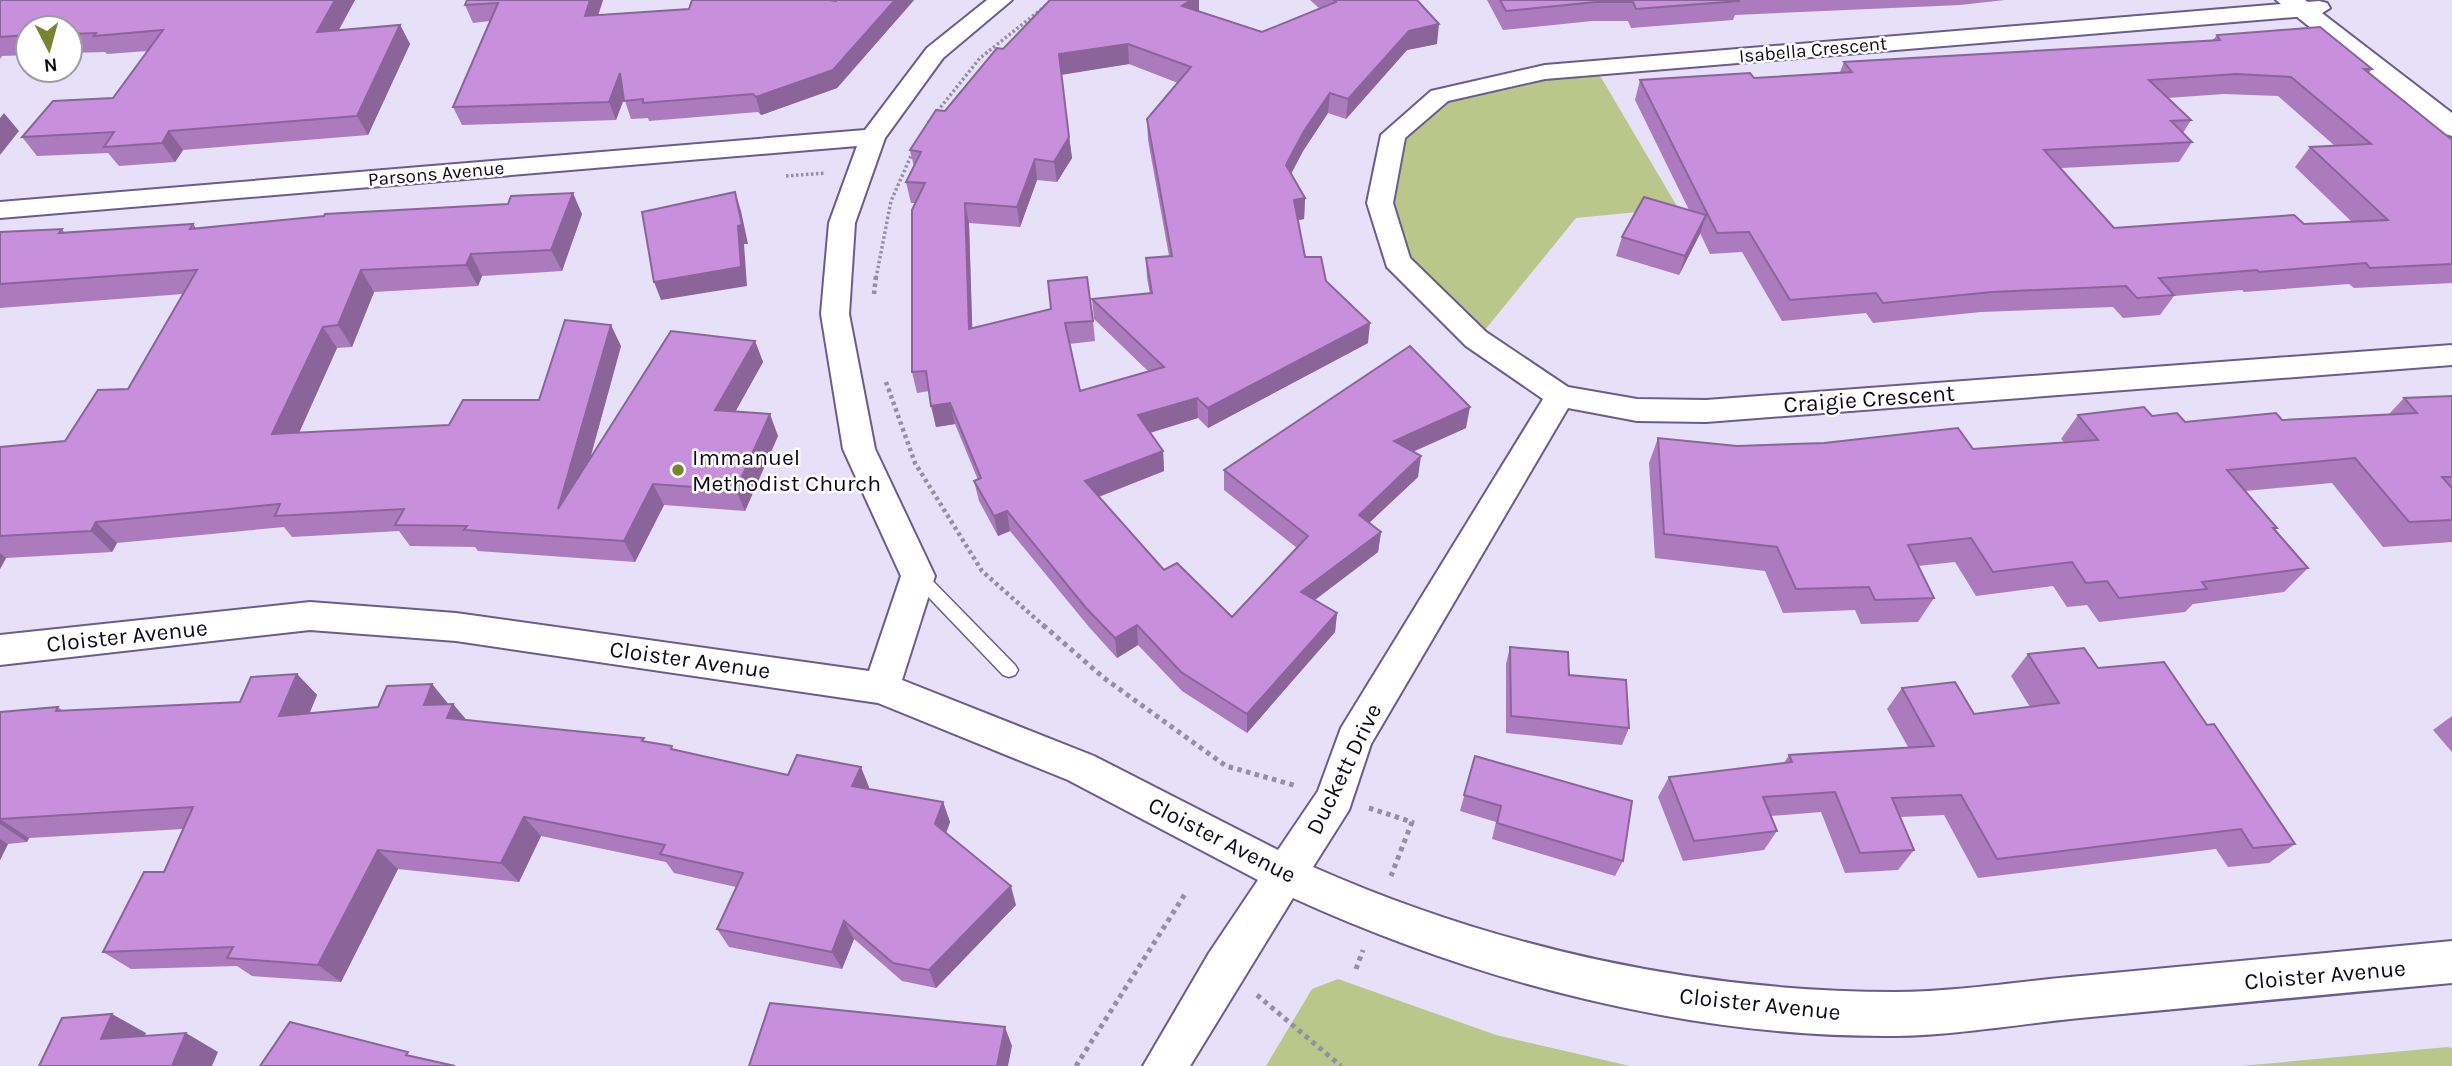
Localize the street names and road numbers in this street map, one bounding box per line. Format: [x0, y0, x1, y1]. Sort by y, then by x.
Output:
street label: Isabella Crescent [1738, 33, 1888, 67]
street label: Parsons Avenue [367, 157, 505, 191]
street label: Craigie Crescent [1782, 380, 1956, 418]
street label: Cloister Avenue [45, 614, 209, 658]
street label: Cloister Avenue [608, 635, 772, 685]
street label: Duckett Drive [1301, 699, 1387, 839]
street label: Cloister Avenue [1144, 791, 1300, 889]
street label: Cloister Avenue [2243, 954, 2407, 996]
street label: Cloister Avenue [1678, 982, 1842, 1026]

